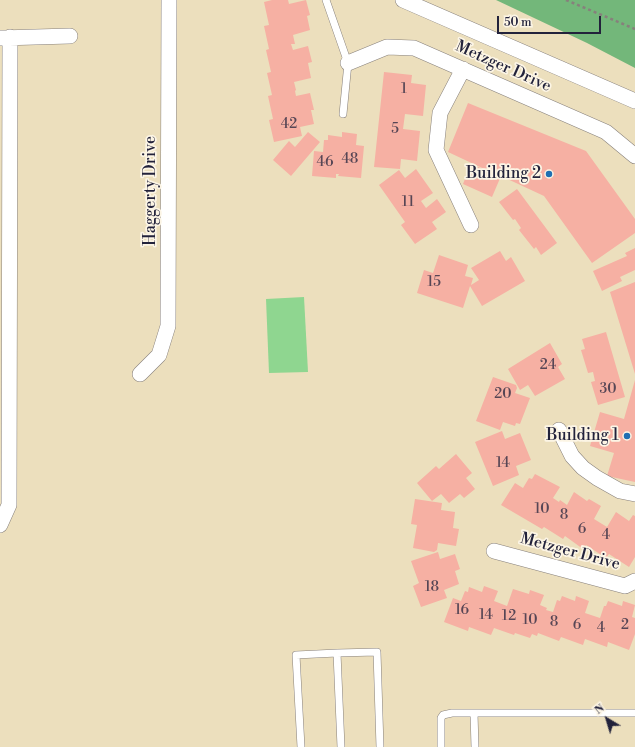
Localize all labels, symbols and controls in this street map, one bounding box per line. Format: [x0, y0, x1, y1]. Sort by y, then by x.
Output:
scale bar [499, 8, 603, 34]
text: 50 m [504, 15, 532, 30]
street label: Metzger Drive [452, 37, 554, 97]
house number: 1 [401, 82, 407, 98]
house number: 42 [281, 117, 297, 133]
house number: 5 [391, 122, 399, 138]
street label: Haggerty Drive [141, 136, 161, 246]
house number: 48 [342, 152, 358, 168]
house number: 46 [317, 155, 333, 171]
place label: Building 2 [466, 164, 541, 184]
marker: Building 2 [544, 169, 554, 179]
house number: 11 [402, 195, 414, 211]
house number: 15 [427, 275, 441, 291]
house number: 24 [540, 358, 556, 374]
house number: 30 [599, 382, 617, 398]
house number: 20 [494, 387, 512, 403]
place label: Building 1 [546, 426, 619, 446]
marker: Building 1 [622, 431, 632, 441]
house number: 14 [496, 456, 510, 472]
house number: 10 [535, 502, 549, 518]
house number: 8 [560, 508, 568, 524]
house number: 6 [578, 522, 586, 538]
house number: 4 [602, 528, 610, 544]
street label: Metzger Drive [518, 529, 622, 575]
house number: 18 [425, 580, 439, 596]
house number: 16 [455, 603, 469, 619]
house number: 14 [479, 608, 493, 624]
house number: 12 [502, 609, 516, 625]
house number: 10 [523, 613, 537, 629]
house number: 8 [550, 615, 558, 631]
house number: 6 [573, 618, 581, 634]
house number: 2 [621, 618, 629, 634]
house number: 4 [597, 621, 605, 637]
north arrow [587, 699, 627, 739]
text: N [592, 701, 607, 718]

